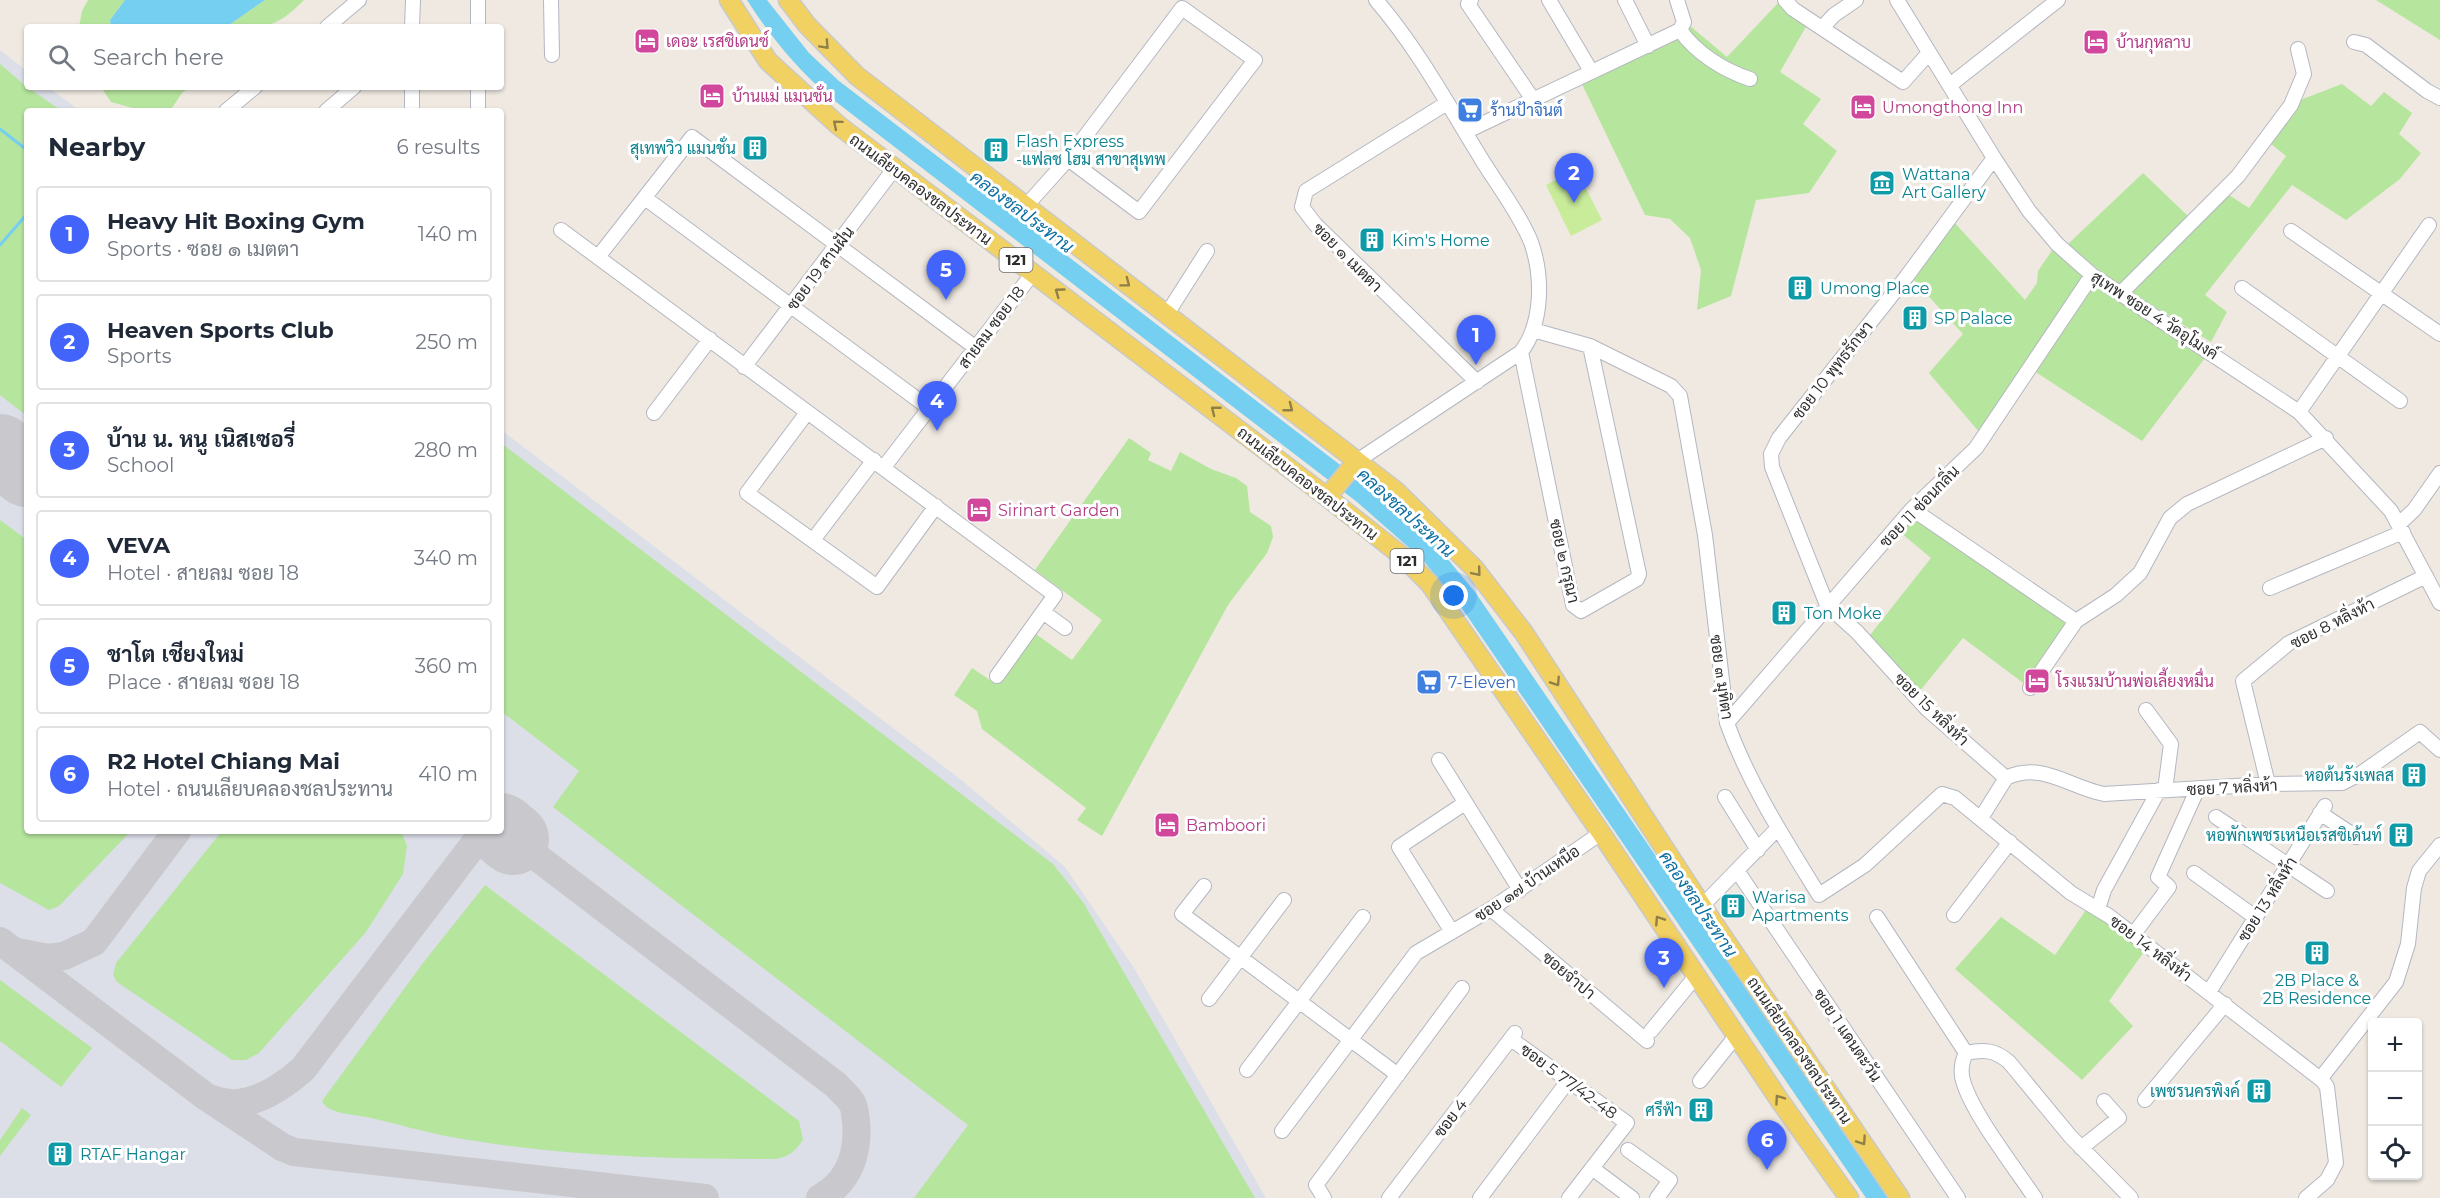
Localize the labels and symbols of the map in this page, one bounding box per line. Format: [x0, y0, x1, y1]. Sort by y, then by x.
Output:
hotel icon: เดอะ เรสซิเดนซ์ [632, 26, 662, 56]
hotel icon: บ้านกุหลาบ [2081, 27, 2111, 57]
place label: เดอะ เรสซิเดนซ์ [666, 29, 769, 51]
place label: บ้านกุหลาบ [2116, 32, 2191, 54]
one-way arrow [818, 38, 829, 49]
hotel icon: บ้านแม่ แมนชั่น [697, 81, 727, 111]
place label: บ้านแม่ แมนชั่น [732, 83, 833, 106]
hotel icon: Umongthong Inn [1848, 92, 1878, 122]
supermarket icon: ร้านป้าจินต์ [1455, 95, 1485, 125]
place label: ร้านป้าจินต์ [1490, 98, 1563, 120]
place label: Umongthong Inn [1882, 98, 2023, 117]
one-way arrow [833, 120, 844, 131]
street label: ถนนเลียบคลองชลประทาน [846, 128, 997, 249]
place label: Flash Express -แฟลช โฮม สาขาสุเทพ [1016, 132, 1166, 171]
building icon: สุเทพวิว แมนชั่น [740, 133, 770, 163]
place label: สุเทพวิว แมนชั่น [630, 135, 736, 160]
building icon: Flash Express -แฟลช โฮม สาขาสุเทพ [981, 135, 1011, 165]
pin: 2 [1554, 154, 1594, 203]
place label: Wattana Art Gallery [1902, 165, 1986, 202]
water label: คลองชลประทาน [966, 166, 1078, 258]
museum icon: Wattana Art Gallery [1867, 168, 1897, 198]
street label: ซอย ๑ เมตตา [1309, 219, 1386, 296]
street label: ซอย 19 สานฝัน [783, 223, 858, 314]
building icon: Kim's Home [1357, 225, 1387, 255]
place label: Kim's Home [1392, 231, 1490, 250]
road number: 121 [1000, 248, 1032, 272]
pin: 5 [926, 250, 966, 300]
street label: สุเทพ ซอย 4 วัดอุโมงค์ [2087, 265, 2223, 365]
building icon: Umong Place [1785, 273, 1815, 303]
one-way arrow [1120, 275, 1131, 286]
place label: Umong Place [1820, 279, 1929, 298]
street label: สายลม ซอย 18 [954, 282, 1028, 372]
one-way arrow [1055, 288, 1066, 299]
building icon: SP Palace [1900, 303, 1930, 333]
place label: SP Palace [1934, 309, 2012, 328]
pin: 1 [1456, 316, 1496, 365]
street label: ซอย 10 พุทธรักษา [1787, 317, 1878, 424]
pin: 4 [918, 382, 956, 431]
one-way arrow [1282, 401, 1293, 412]
one-way arrow [1210, 407, 1221, 418]
street label: ถนนเลียบคลองชลประทาน [1234, 421, 1383, 544]
street label: ซอย 11 ซ่อนกลิ่น [1872, 458, 1963, 551]
water label: คลองชลประทาน [1353, 464, 1460, 563]
hotel icon: Sirinart Garden [964, 495, 994, 525]
place label: Sirinart Garden [998, 501, 1120, 520]
street label: ซอย ๒ กรุณา [1544, 517, 1583, 605]
road number: 121 [1390, 549, 1424, 573]
one-way arrow [1469, 565, 1480, 576]
your location [1439, 581, 1468, 610]
street label: ซอย 8 หลิ่งห้า [2285, 590, 2377, 653]
building icon: Ton Moke [1769, 598, 1799, 628]
place label: Ton Moke [1804, 604, 1882, 623]
street label: ซอย ๓ มุทิตา [1704, 633, 1737, 721]
street label: ซอย 15 หลิ่งห้า [1890, 666, 1976, 750]
hotel icon: โรงแรมบ้านพ่อเลี้ยงหมื่น [2022, 666, 2052, 696]
supermarket icon: 7-Eleven [1414, 667, 1444, 697]
place label: โรงแรมบ้านพ่อเลี้ยงหมื่น [2055, 667, 2214, 691]
place label: 7-Eleven [1448, 673, 1516, 692]
one-way arrow [1549, 675, 1560, 686]
building icon: หอต้นรังเพลส [2399, 760, 2429, 790]
place label: หอต้นรังเพลส [2304, 765, 2394, 785]
street label: ซอย 7 หลิ่งห้า [2186, 771, 2278, 799]
hotel icon: Bamboori [1152, 810, 1182, 840]
place label: Bamboori [1186, 816, 1266, 835]
building icon: หอพักเพชรเหนือเรสซิเด้นท์ [2386, 820, 2416, 850]
place label: หอพักเพชรเหนือเรสซิเด้นท์ [2206, 823, 2382, 845]
street label: ซอย ๑๗ บ้านเหนือ [1471, 840, 1583, 926]
water label: คลองชลประทาน [1654, 847, 1742, 962]
street label: ซอย 13 หลิ่งห้า [2230, 851, 2301, 945]
place label: Warisa Apartments [1752, 888, 1849, 925]
building icon: Warisa Apartments [1718, 891, 1748, 921]
street label: ซอย 14 หลิ่งห้า [2106, 908, 2198, 985]
one-way arrow [1655, 915, 1666, 926]
pin: 3 [1644, 938, 1684, 988]
building icon: 2B Place & 2B Residence [2302, 938, 2332, 968]
street label: ซอยจำปา [1538, 948, 1599, 1003]
place label: 2B Place & 2B Residence [2263, 971, 2371, 1008]
street label: ถนนเลียบคลองชลประทาน [1743, 972, 1858, 1127]
street label: ซอย 1 แดนตะวัน [1809, 985, 1887, 1085]
street label: ซอย 5 77/42-48 [1517, 1040, 1621, 1123]
building icon: เพชรนครพิงค์ [2244, 1076, 2274, 1106]
place label: เพชรนครพิงค์ [2150, 1079, 2240, 1101]
street label: ซอย 4 [1430, 1095, 1471, 1141]
building icon: ศรีฟ้า [1686, 1095, 1716, 1125]
one-way arrow [1775, 1095, 1786, 1106]
place label: ศรีฟ้า [1645, 1099, 1682, 1120]
pin: 6 [1748, 1120, 1786, 1170]
one-way arrow [1854, 1135, 1865, 1146]
building icon: RTAF Hangar [45, 1139, 75, 1169]
place label: RTAF Hangar [80, 1145, 186, 1164]

